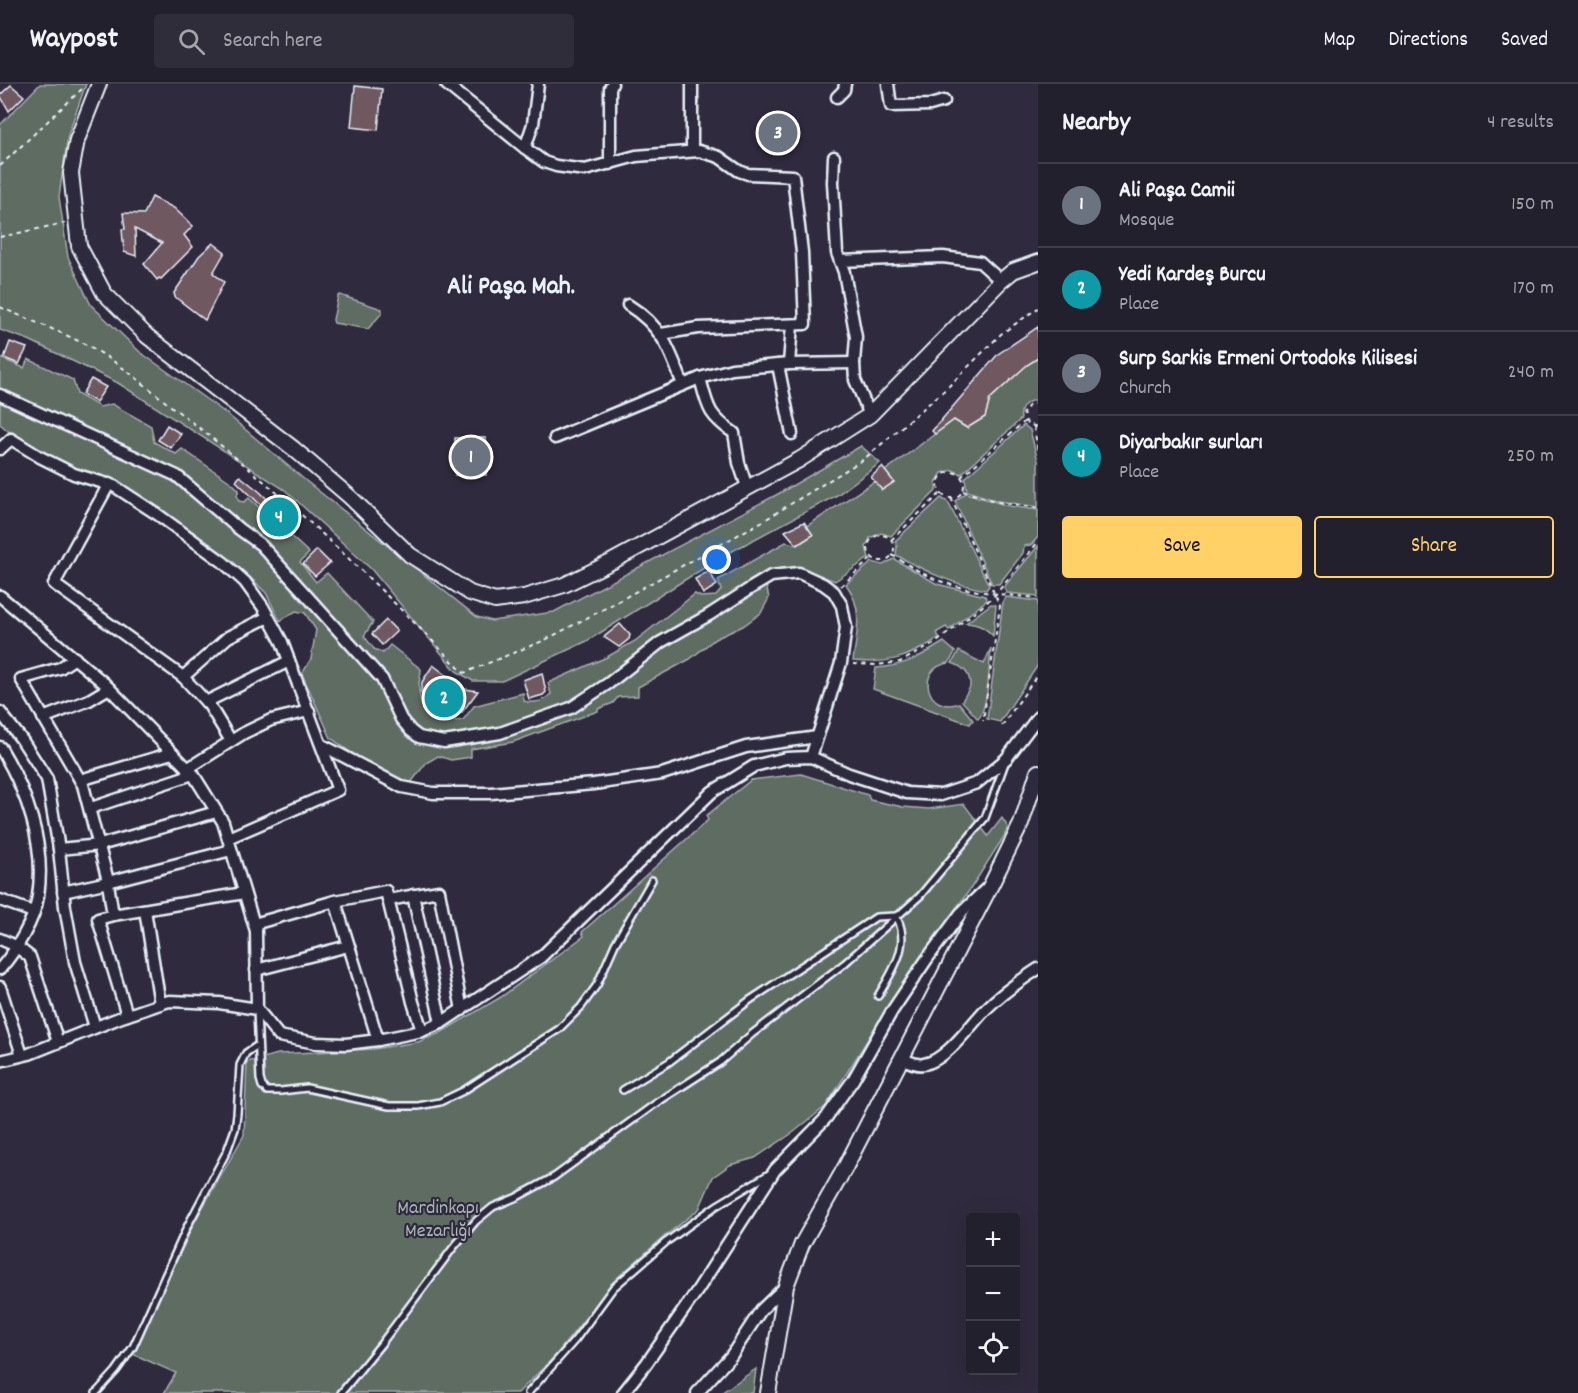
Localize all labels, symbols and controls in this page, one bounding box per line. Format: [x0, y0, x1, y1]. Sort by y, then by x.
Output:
search box [154, 14, 574, 68]
text: Waypost [30, 21, 118, 61]
icon: search [175, 25, 208, 58]
text: Search here [223, 26, 322, 57]
text: Map [1324, 26, 1355, 56]
text: Directions [1388, 26, 1468, 56]
text: Saved [1501, 26, 1548, 56]
text: Nearby [1062, 105, 1130, 142]
text: 4 results [1487, 109, 1554, 137]
pin: 3 [758, 110, 798, 156]
text: Ali Paşa Camii [1119, 176, 1235, 207]
text: 1 [1079, 191, 1084, 219]
text: 150 m [1511, 191, 1554, 219]
text: Mosque [1119, 207, 1174, 235]
text: Yedi Kardeş Burcu [1119, 260, 1266, 291]
district label: Ali Paşa Mah. [447, 269, 575, 306]
text: 2 [1077, 275, 1086, 303]
text: 170 m [1513, 275, 1554, 303]
text: Place [1119, 291, 1159, 319]
text: Surp Sarkis Ermeni Ortodoks Kilisesi [1119, 344, 1417, 375]
text: 3 [1077, 359, 1086, 387]
text: 240 m [1508, 359, 1554, 387]
text: Church [1119, 375, 1171, 403]
text: Diyarbakır surları [1119, 428, 1263, 459]
pin: 1 [452, 434, 490, 479]
text: 4 [1077, 443, 1086, 471]
text: 250 m [1507, 443, 1554, 471]
text: Place [1119, 459, 1159, 487]
pin: 4 [260, 494, 298, 540]
button: Save [1062, 516, 1302, 578]
button: Share [1314, 516, 1554, 578]
your location [702, 545, 731, 574]
pin: 2 [424, 676, 464, 720]
park label: Mardinkapı Mezarlığı [397, 1195, 479, 1246]
map controls [966, 1213, 1020, 1375]
button: + [966, 1213, 1020, 1267]
button: − [966, 1267, 1020, 1321]
button: locate [966, 1321, 1020, 1375]

